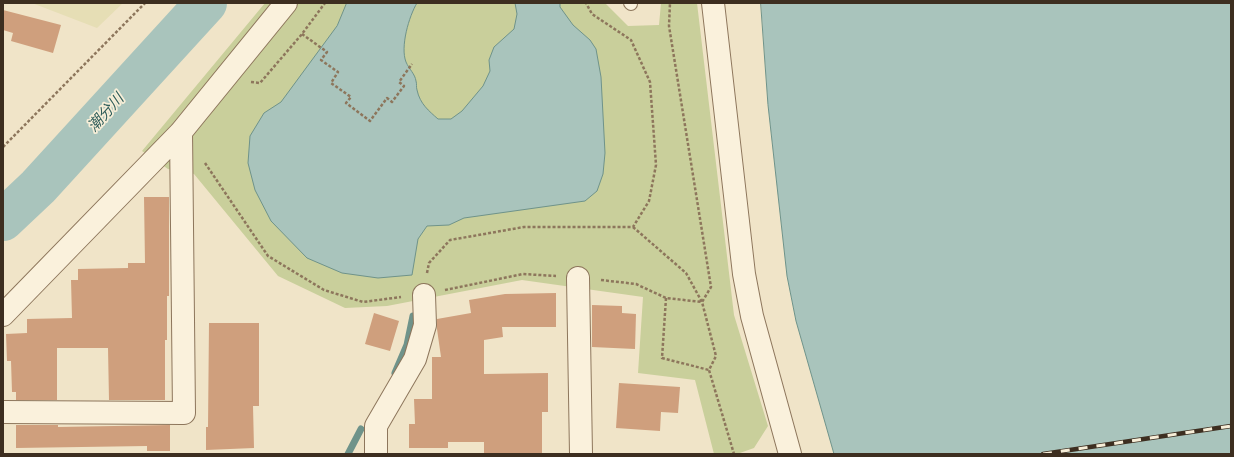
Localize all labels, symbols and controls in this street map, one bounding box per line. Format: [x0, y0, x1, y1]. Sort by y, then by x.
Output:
water label: 潮分川 [84, 90, 128, 136]

